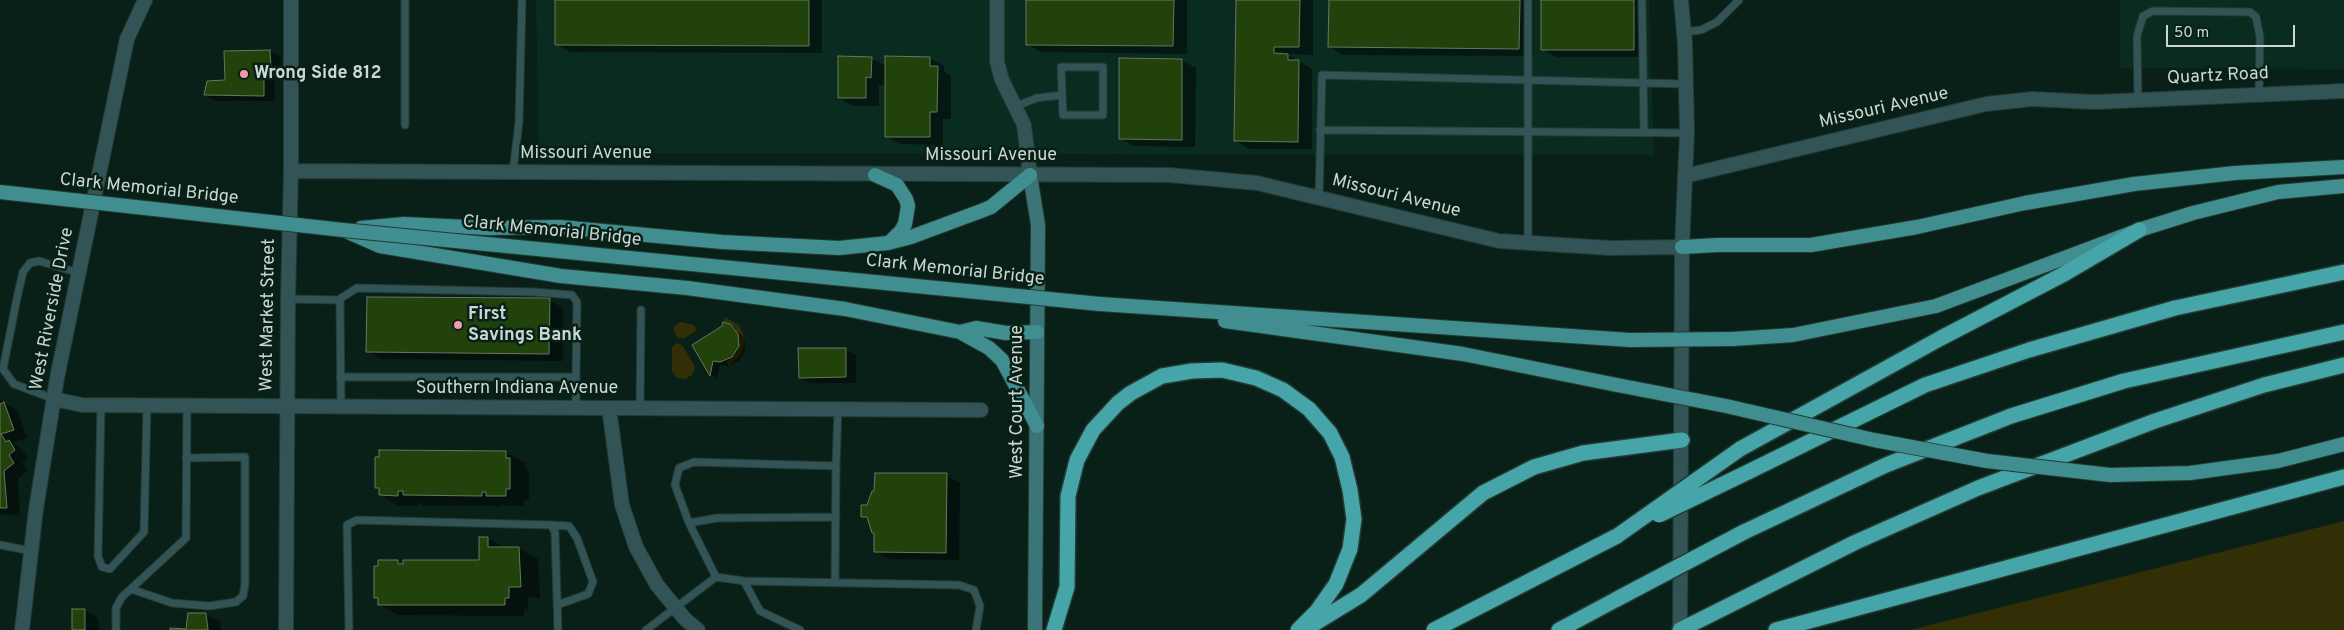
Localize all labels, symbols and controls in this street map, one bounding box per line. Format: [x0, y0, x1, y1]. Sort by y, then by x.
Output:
scale bar [2169, 15, 2298, 47]
text: 50 m [2174, 24, 2209, 43]
place label: Wrong Side 812 [254, 63, 382, 85]
street label: Quartz Road [2167, 64, 2269, 90]
marker: Wrong Side 812 [238, 68, 250, 80]
street label: Missouri Avenue [1817, 84, 1951, 134]
street label: Missouri Avenue [520, 143, 652, 165]
street label: Missouri Avenue [925, 145, 1057, 167]
street label: Clark Memorial Bridge [59, 170, 239, 210]
street label: Missouri Avenue [1329, 171, 1463, 223]
street label: Clark Memorial Bridge [462, 212, 642, 252]
street label: West Riverside Drive [27, 226, 79, 392]
street label: West Market Street [257, 238, 281, 392]
street label: Clark Memorial Bridge [865, 251, 1045, 291]
place label: First Savings Bank [468, 304, 582, 346]
marker: First Savings Bank [452, 319, 464, 331]
street label: West Court Avenue [1007, 325, 1029, 479]
street label: Southern Indiana Avenue [416, 378, 618, 400]

